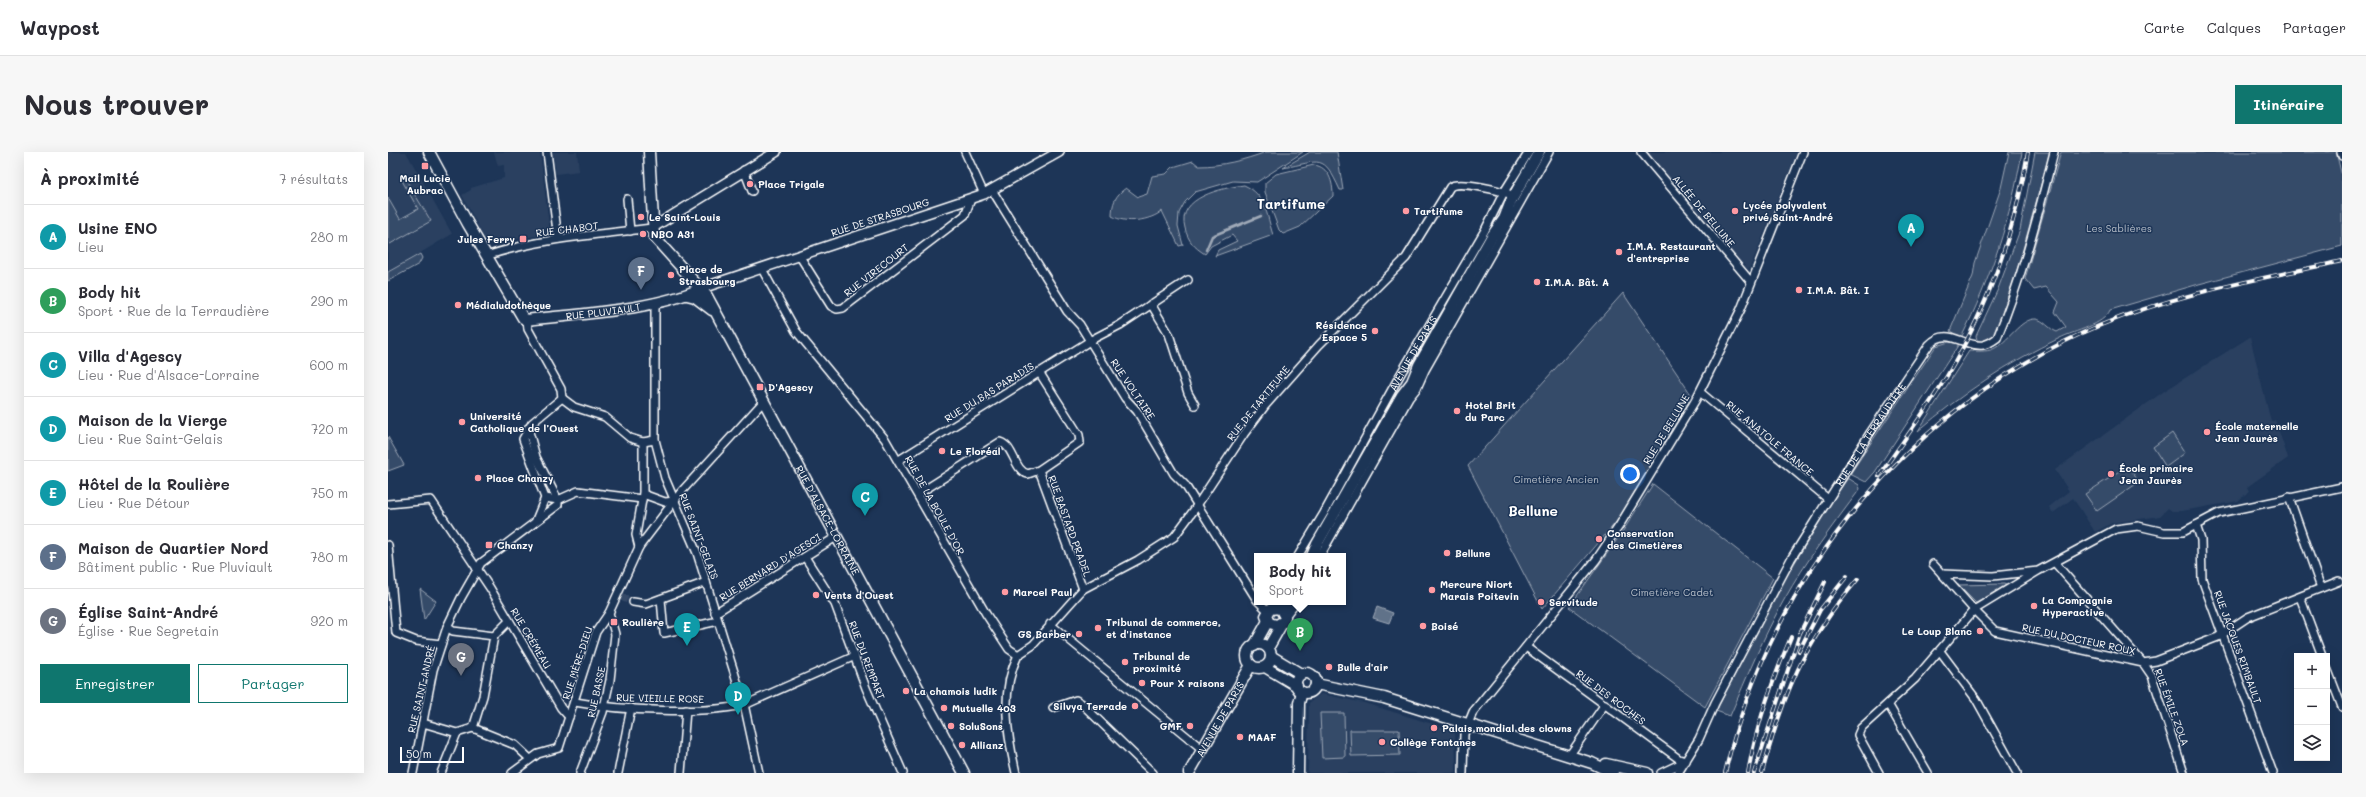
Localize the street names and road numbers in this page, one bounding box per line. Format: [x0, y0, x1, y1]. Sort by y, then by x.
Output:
street label: ALLÉE DE BELLUNE [1670, 172, 1739, 250]
street label: RUE DE STRASBOURG [829, 194, 932, 240]
street label: RUE CHABOT [535, 218, 599, 240]
street label: RUE VIRECOURT [841, 240, 912, 300]
street label: RUE PLUVIAULT [565, 299, 642, 323]
street label: AVENUE DE PARIS [1386, 313, 1440, 394]
street label: RUE VOLTAIRE [1107, 356, 1159, 422]
street label: RUE DU BAS PARADIS [942, 359, 1037, 425]
street label: RUE DE TARTIFUME [1223, 362, 1293, 443]
street label: RUE DE LA TERRAUDIÈRE [1832, 380, 1909, 488]
street label: RUE DE BELLUNE [1639, 391, 1693, 467]
street label: RUE ANATOLE FRANCE [1723, 397, 1817, 479]
street label: RUE DE LA BOULE D'OR [902, 453, 968, 557]
street label: RUE D'ALSACE-LORRAINE [792, 463, 863, 578]
street label: RUE BASTARD PRADEL [1045, 473, 1095, 579]
street label: RUE SAINT-GELAIS [676, 491, 722, 582]
street label: RUE BERNARD D'AGESCI [716, 530, 824, 604]
street label: RUE JACQUES RIMBAULT [2211, 589, 2265, 706]
street label: RUE CRÉMEAU [507, 605, 555, 671]
street label: RUE DU REMPART [846, 619, 889, 702]
street label: RUE DU DOCTEUR ROUX [2021, 620, 2137, 658]
street label: RUE MÈRE-DIEU [559, 625, 595, 701]
street label: RUE SAINT-ANDRÉ [404, 644, 438, 734]
street label: RUE BASSE [584, 665, 608, 719]
street label: RUE DES ROCHES [1573, 666, 1649, 728]
street label: RUE ÉMILE ZOLA [2152, 666, 2192, 748]
street label: AVENUE DE PARIS [1193, 679, 1247, 760]
street label: RUE VIEILLE ROSE [616, 690, 704, 706]

